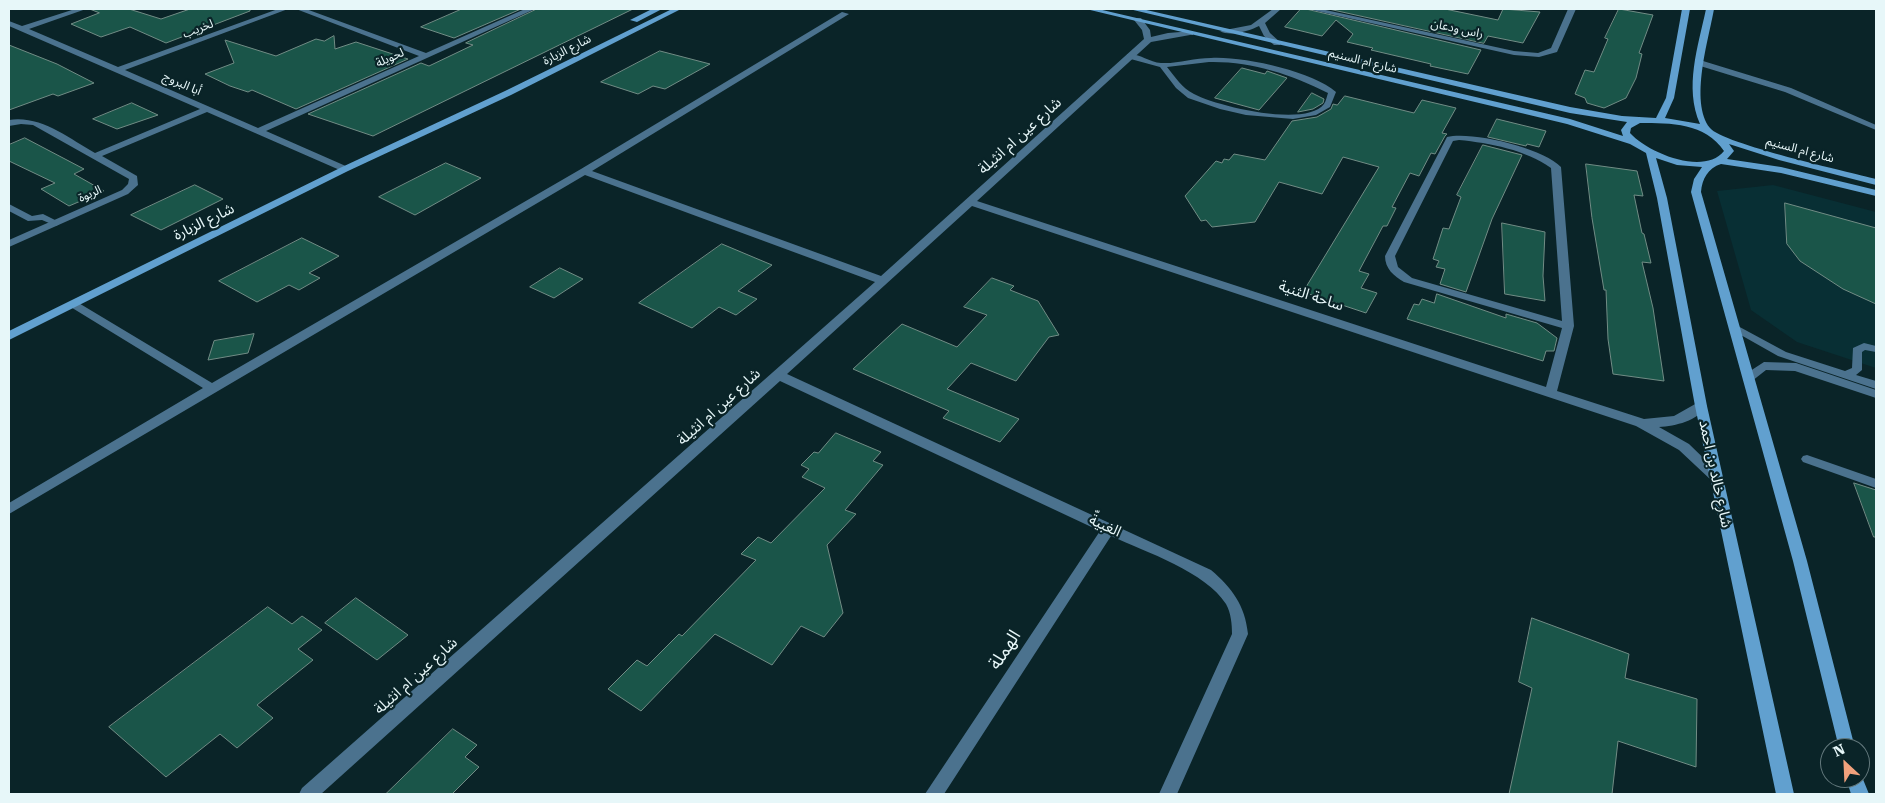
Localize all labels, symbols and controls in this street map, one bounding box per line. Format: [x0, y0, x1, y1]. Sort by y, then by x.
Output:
street label: راس ودعان [1429, 16, 1485, 42]
street label: لخريب [181, 17, 215, 41]
street label: شارع الزبارة [540, 32, 594, 68]
street label: لحويلة [374, 45, 406, 71]
street label: شارع ام السنيم [1327, 46, 1399, 76]
street label: أبا البروج [161, 69, 203, 99]
street label: شارع عين ام انثيلة [975, 94, 1065, 178]
street label: شارع ام السنيم [1765, 134, 1835, 166]
street label: الربوة [76, 183, 104, 205]
street label: شارع الزبارة [171, 200, 237, 244]
street label: ساحة الثنية [1276, 277, 1346, 315]
street label: شارع عين ام انثيلة [674, 365, 764, 449]
street label: شارع خالد بن احمد [1695, 418, 1735, 530]
street label: الغبيةّ [1086, 511, 1124, 541]
street label: الهملة [984, 626, 1026, 674]
street label: شارع عين ام انثيلة [371, 634, 461, 718]
north arrow [1820, 738, 1870, 788]
text: N [1831, 741, 1847, 760]

